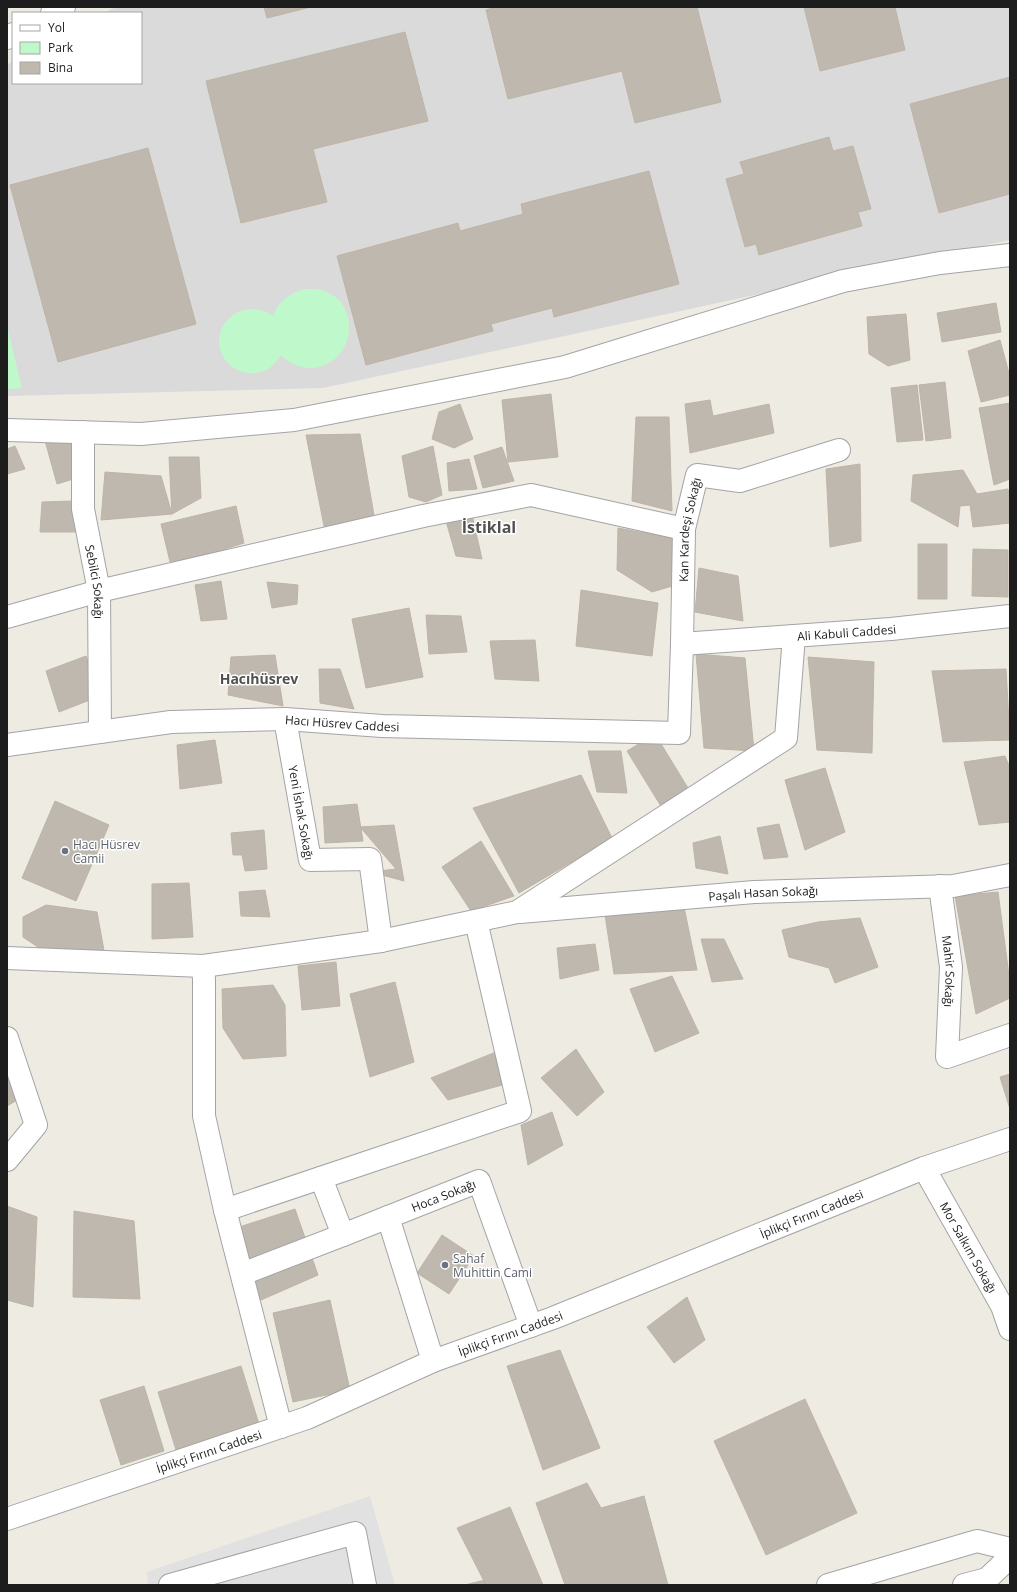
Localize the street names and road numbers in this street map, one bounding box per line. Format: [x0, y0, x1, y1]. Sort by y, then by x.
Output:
street label: Kan Kardeşi Sokağı [675, 476, 705, 582]
street label: Sebilci Sokağı [82, 543, 108, 619]
street label: Ali Kabuli Caddesi [797, 620, 897, 644]
street label: Hacı Hüsrev Caddesi [284, 711, 400, 735]
street label: Yeni İshak Sokağı [285, 764, 318, 861]
street label: Paşalı Hasan Sokağı [707, 882, 818, 904]
street label: Mahir Sokağı [938, 934, 960, 1008]
street label: Hoca Sokağı [409, 1175, 478, 1216]
street label: İplikçi Fırını Caddesi [757, 1185, 866, 1242]
street label: Mor Salkım Sokağı [936, 1199, 1001, 1296]
street label: İplikçi Fırını Caddesi [456, 1306, 565, 1360]
street label: İplikçi Fırını Caddesi [154, 1425, 264, 1477]

